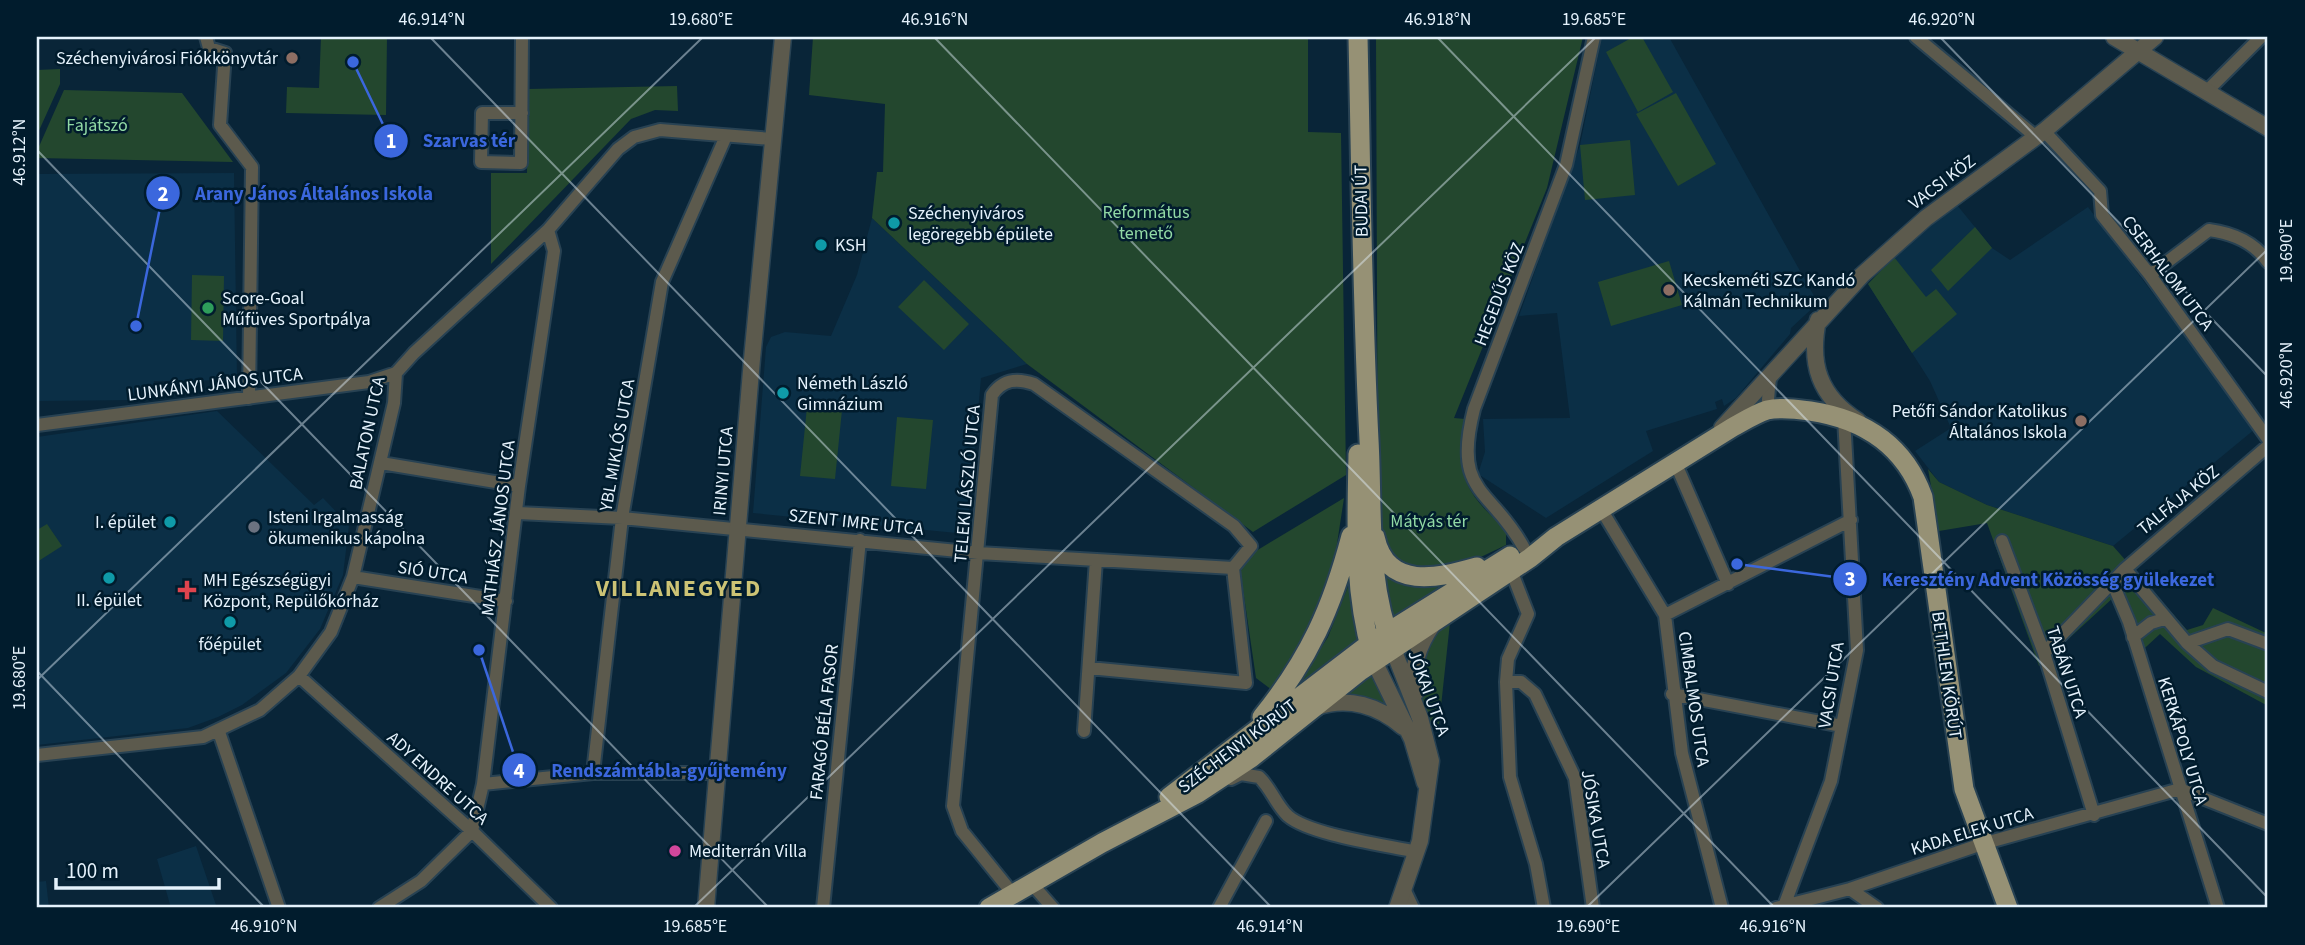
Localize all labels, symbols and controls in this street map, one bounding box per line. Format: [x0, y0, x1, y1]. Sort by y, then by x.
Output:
text: 46.914°N [399, 7, 465, 32]
text: 19.680°E [669, 7, 733, 32]
text: 46.916°N [902, 7, 968, 32]
text: 46.918°N [1405, 7, 1471, 32]
text: 19.685°E [1562, 7, 1626, 32]
text: 46.920°N [1909, 7, 1975, 32]
place label: Széchenyivárosi Fiókkönyvtár [56, 46, 279, 71]
marker: Széchenyivárosi Fiókkönyvtár [284, 50, 300, 66]
park label: Fajátszó [66, 113, 128, 138]
text: 46.912°N [7, 119, 32, 185]
callout: Szarvas tér [374, 121, 529, 161]
text: 1 [385, 126, 397, 156]
text: Szarvas tér [423, 128, 516, 155]
street label: VACSI KÖZ [1904, 149, 1981, 216]
street label: BUDAI ÚT [1348, 164, 1375, 237]
callout: Arany János Általános Iskola [146, 173, 447, 213]
text: 2 [157, 179, 169, 209]
text: Arany János Általános Iskola [194, 181, 433, 208]
park label: Református temető [1102, 200, 1190, 246]
place label: Széchenyiváros legöregebb épülete [908, 201, 1053, 247]
street label: CSERHALOM UTCA [2116, 210, 2219, 336]
marker: Széchenyiváros legöregebb épülete [886, 215, 902, 231]
text: 19.690°E [2274, 219, 2299, 283]
place label: KSH [835, 233, 867, 258]
marker: KSH [813, 237, 829, 253]
street label: HEGEDŰS KÖZ [1468, 239, 1531, 349]
place label: Kecskeméti SZC Kandó Kálmán Technikum [1683, 268, 1855, 314]
marker: Kecskeméti SZC Kandó Kálmán Technikum [1661, 282, 1677, 298]
place label: Score-Goal Műfüves Sportpálya [222, 286, 371, 332]
marker: Score-Goal Műfüves Sportpálya [200, 300, 216, 316]
text: 46.920°N [2274, 342, 2299, 408]
street label: LUNKÁNYI JÁNOS UTCA [126, 361, 304, 408]
place label: Németh László Gimnázium [797, 371, 908, 417]
street label: BALATON UTCA [343, 374, 392, 492]
street label: YBL MIKLÓS UTCA [593, 377, 641, 514]
marker: Németh László Gimnázium [775, 385, 791, 401]
place label: Petőfi Sándor Katolikus Általános Iskola [1892, 399, 2067, 445]
street label: TELEKI LÁSZLÓ UTCA [948, 404, 987, 564]
marker: Petőfi Sándor Katolikus Általános Iskola [2073, 413, 2089, 429]
street label: IRINYI UTCA [707, 425, 740, 517]
street label: MATHIÁSZ JÁNOS UTCA [475, 439, 522, 617]
street label: TALFÁJA KÖZ [2132, 460, 2225, 541]
street label: SZENT IMRE UTCA [787, 503, 925, 542]
place label: Isteni Irgalmasság ökumenikus kápolna [268, 505, 425, 551]
park label: Mátyás tér [1390, 509, 1468, 534]
place label: I. épület [95, 510, 156, 535]
marker: I. épület [162, 514, 178, 530]
marker: Isteni Irgalmasság ökumenikus kápolna [246, 519, 262, 535]
street label: SIÓ UTCA [396, 555, 470, 590]
callout: Keresztény Advent Közösség gyülekezet [1833, 559, 2228, 599]
text: 3 [1844, 564, 1856, 594]
text: Keresztény Advent Közösség gyülekezet [1882, 567, 2214, 594]
place label: MH Egészségügyi Központ, Repülőkórház [203, 568, 379, 614]
marker: II. épület [101, 570, 117, 586]
district label: VILLANEGYED [595, 571, 762, 606]
marker: MH Egészségügyi Központ, Repülőkórház [177, 580, 197, 600]
place label: II. épület [76, 588, 142, 613]
street label: BETHLEN KÖRÚT [1925, 610, 1968, 741]
marker: főépület [222, 614, 238, 630]
street label: TABÁN UTCA [2040, 623, 2093, 722]
street label: CIMBALMOS UTCA [1672, 630, 1715, 769]
place label: főépület [199, 632, 261, 657]
street label: VACSI UTCA [1812, 640, 1851, 730]
street label: FARAGÓ BÉLA FASOR [804, 643, 845, 801]
text: 19.680°E [7, 646, 32, 710]
street label: JÓKAI UTCA [1401, 647, 1456, 740]
street label: KERKÁPOLY UTCA [2151, 674, 2214, 808]
street label: SZÉCHENYI KÖRÚT [1173, 693, 1302, 799]
street label: ADY ENDRE UTCA [381, 726, 494, 831]
callout: Rendszámtábla-gyűjtemény [502, 750, 800, 790]
text: 4 [513, 756, 525, 786]
text: Rendszámtábla-gyűjtemény [551, 758, 787, 785]
street label: JÓSIKA UTCA [1575, 768, 1616, 870]
street label: KADA ELEK UTCA [1908, 801, 2037, 862]
place label: Mediterrán Villa [689, 839, 807, 864]
marker: Mediterrán Villa [667, 843, 683, 859]
scale bar [56, 847, 219, 891]
text: 100 m [66, 856, 119, 886]
text: 46.910°N [231, 914, 297, 939]
text: 19.685°E [663, 914, 727, 939]
text: 46.914°N [1237, 914, 1303, 939]
text: 19.690°E [1556, 914, 1620, 939]
text: 46.916°N [1740, 914, 1806, 939]

